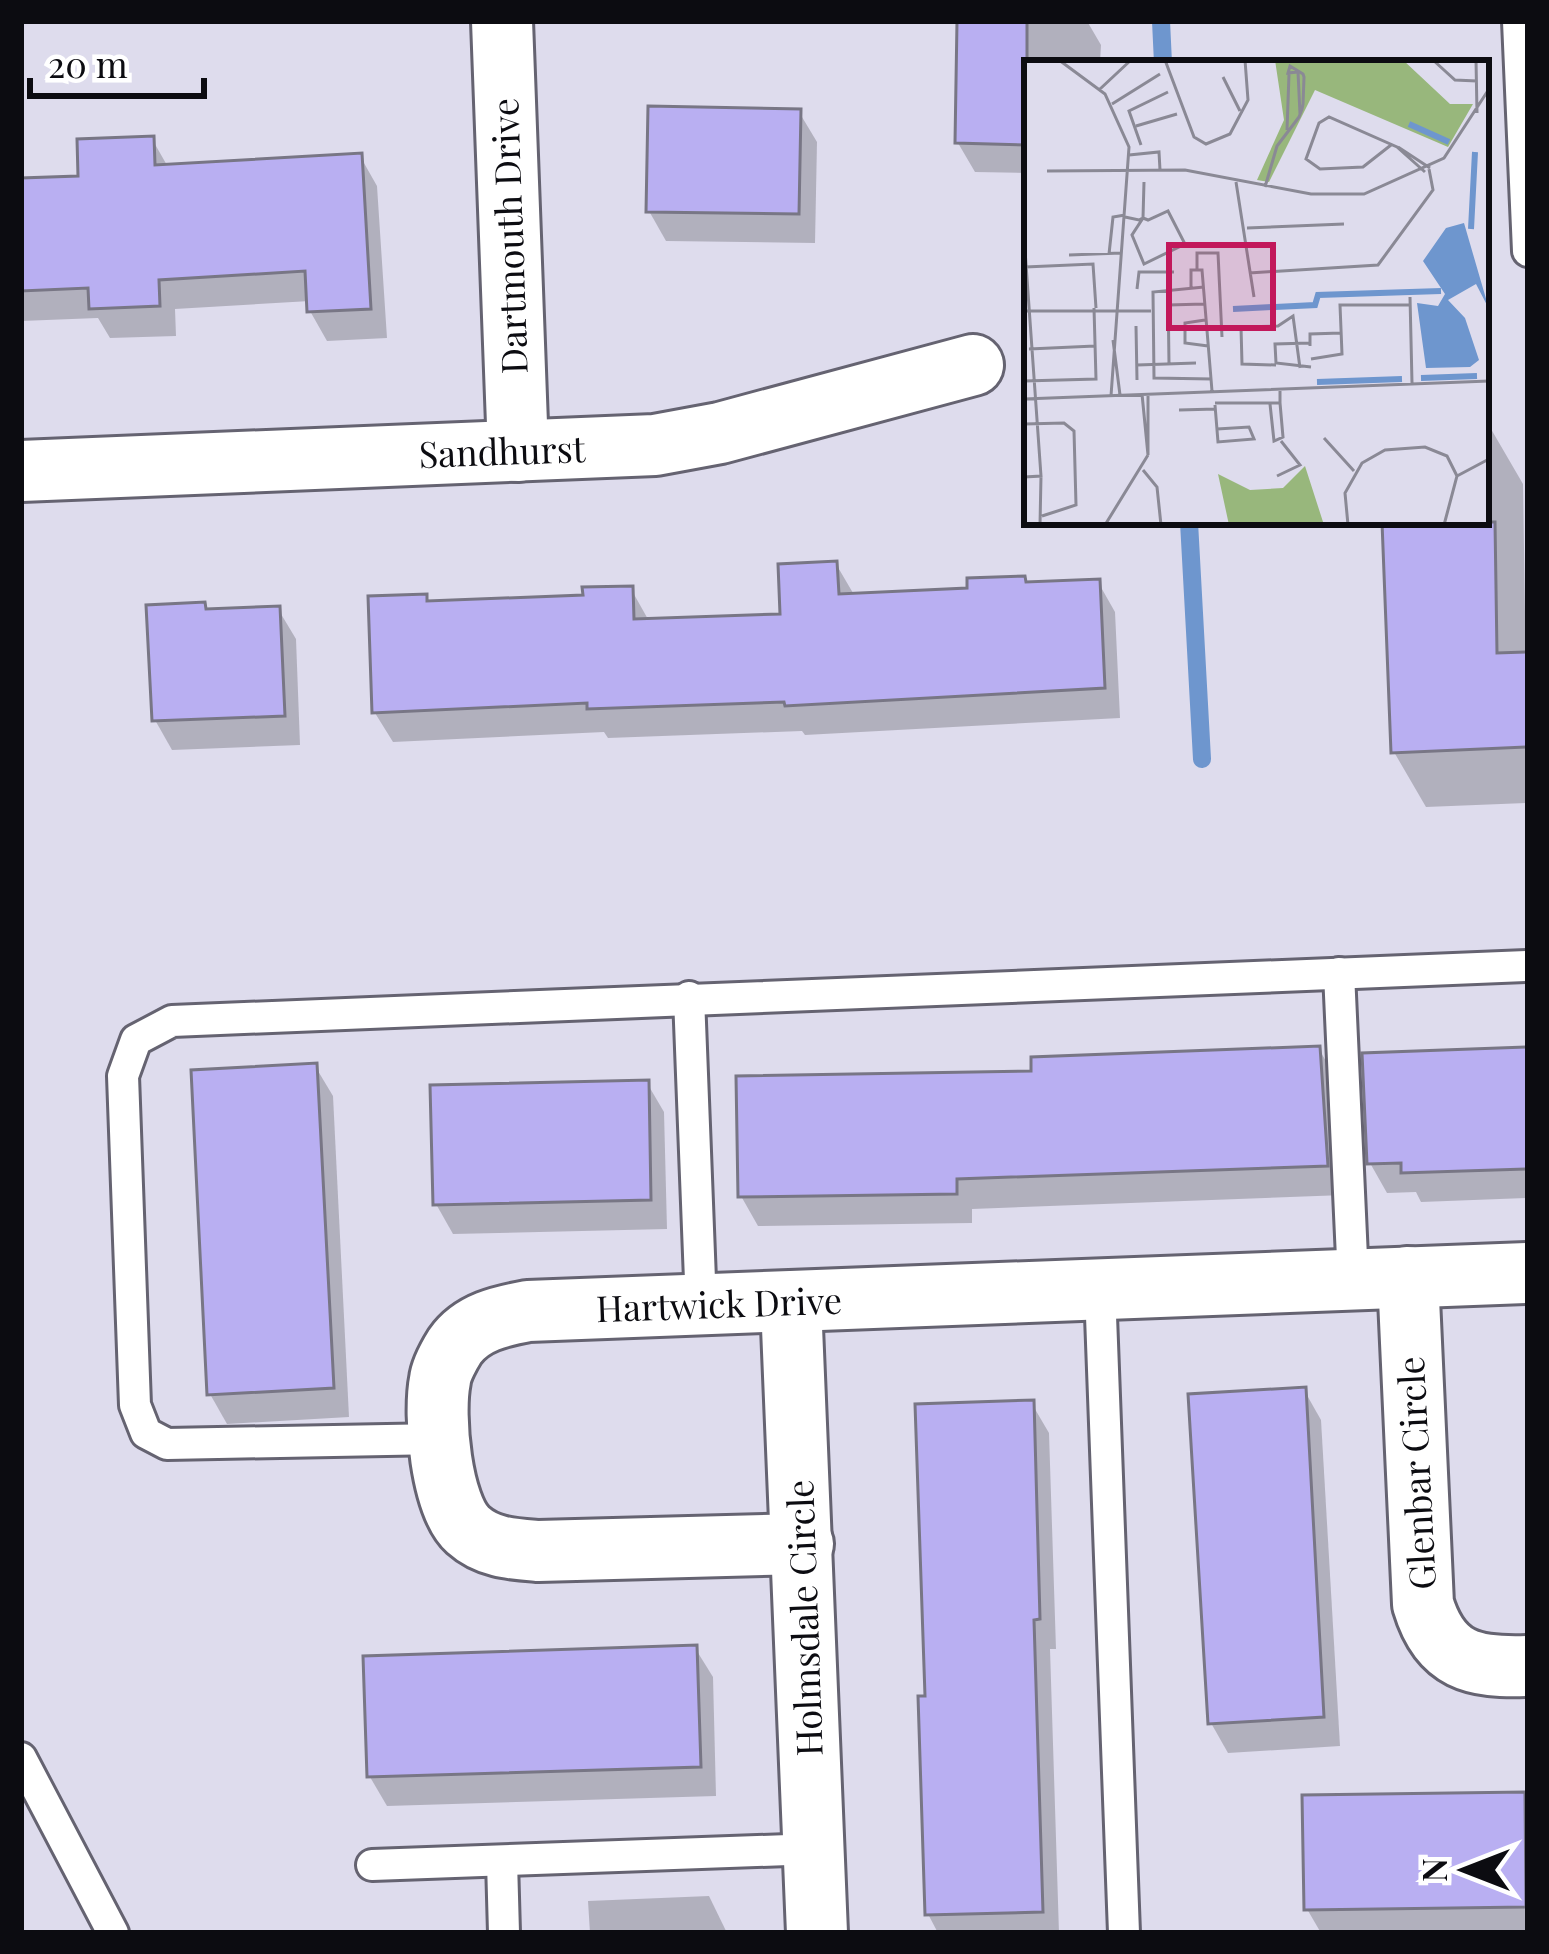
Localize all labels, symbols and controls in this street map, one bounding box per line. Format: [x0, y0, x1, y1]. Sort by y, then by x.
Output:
scale bar [30, 24, 204, 98]
text: 20 m [48, 39, 128, 87]
inset map [1024, 60, 1489, 525]
street label: Dartmouth Drive [479, 97, 537, 375]
street label: Sandhurst [418, 423, 587, 477]
street label: Hartwick Drive [595, 1275, 843, 1331]
street label: Glenbar Circle [1385, 1355, 1445, 1591]
street label: Holmsdale Circle [774, 1479, 832, 1757]
north arrow [1405, 1810, 1525, 1930]
text: N [1411, 1858, 1455, 1882]

